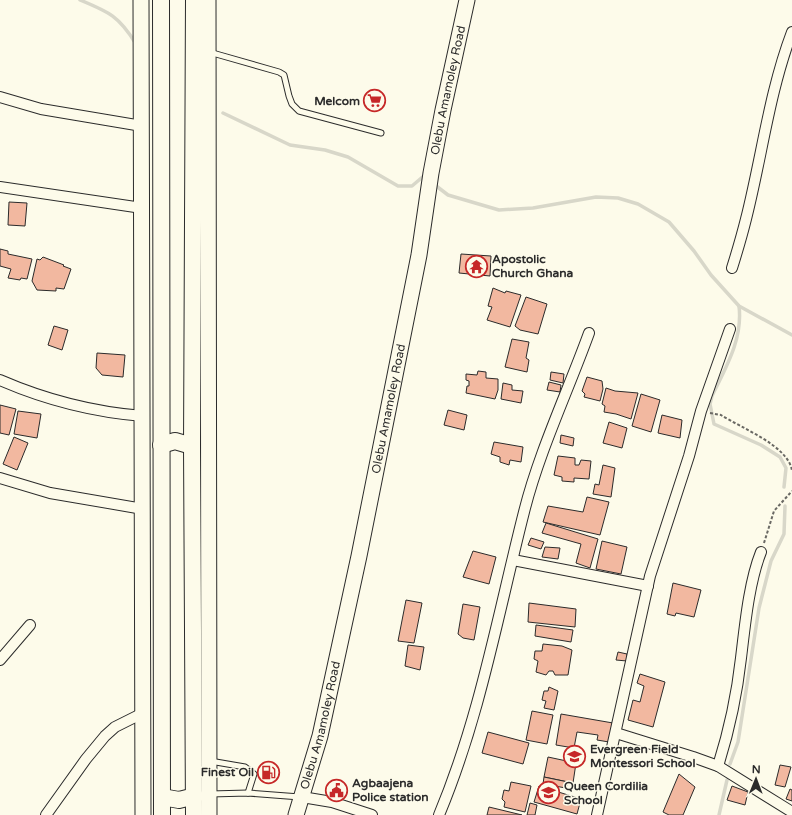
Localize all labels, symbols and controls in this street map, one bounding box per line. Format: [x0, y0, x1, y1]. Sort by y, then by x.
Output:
street label: Olebu Amamoley Road [428, 24, 468, 156]
supermarket icon: Melcom [362, 88, 388, 114]
place label: Melcom [314, 94, 360, 108]
place label: Apostolic Church Ghana [492, 252, 574, 280]
temple icon: Apostolic Church Ghana [463, 253, 489, 279]
street label: Olebu Amamoley Road [369, 343, 408, 475]
street label: Olebu Amamoley Road [297, 660, 343, 791]
place label: Evergreen Field Montessori School [590, 742, 695, 770]
school or university icon: Evergreen Field Montessori School [562, 743, 588, 769]
fuel station icon: Finest Oil [256, 759, 282, 785]
north arrow [736, 759, 776, 799]
text: N [752, 763, 761, 776]
place label: Finest Oil [201, 765, 254, 779]
place label: Agbaajena Police station [352, 776, 429, 804]
public building icon: Agbaajena Police station [323, 777, 349, 803]
place label: Queen Cordilia School [564, 779, 648, 807]
school or university icon: Queen Cordilia School [535, 780, 561, 806]

